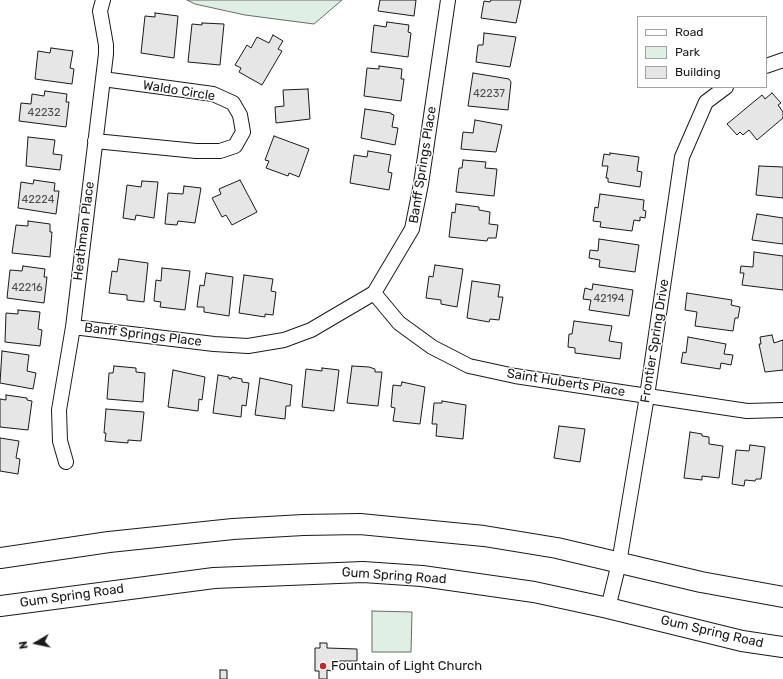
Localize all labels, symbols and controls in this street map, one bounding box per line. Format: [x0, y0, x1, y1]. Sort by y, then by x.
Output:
legend [637, 16, 767, 88]
text: Road [675, 25, 703, 39]
text: Park [675, 45, 700, 59]
text: Building [675, 65, 721, 79]
street label: Waldo Circle [142, 78, 216, 104]
house number: 42237 [473, 87, 505, 101]
street label: Banff Springs Place [406, 105, 440, 225]
house number: 42232 [28, 106, 60, 120]
street label: Heathman Place [70, 181, 98, 281]
house number: 42224 [22, 193, 54, 207]
street label: Frontier Spring Drive [638, 278, 672, 404]
house number: 42216 [11, 281, 43, 295]
house number: 42194 [593, 292, 625, 306]
street label: Banff Springs Place [83, 320, 203, 350]
street label: Saint Huberts Place [506, 366, 626, 400]
street label: Gum Spring Road [341, 565, 447, 587]
street label: Gum Spring Road [19, 581, 125, 611]
street label: Gum Spring Road [659, 613, 765, 651]
north arrow [16, 623, 56, 663]
text: N [17, 640, 31, 650]
place label: Fountain of Light Church [331, 658, 482, 674]
marker: Fountain of Light Church [318, 661, 328, 671]

